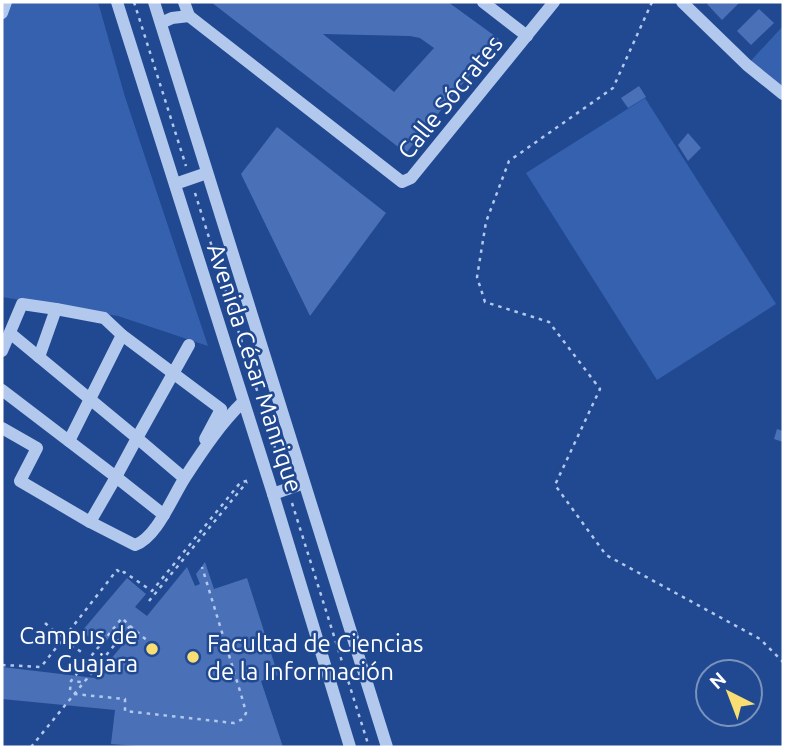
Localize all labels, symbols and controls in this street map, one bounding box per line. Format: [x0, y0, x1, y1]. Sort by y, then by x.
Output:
street label: Calle Sócrates [392, 30, 508, 164]
street label: Avenida César Manrique [202, 240, 308, 496]
place label: Campus de Guajara [19, 622, 138, 677]
place label: Facultad de Ciencias de la Información [207, 630, 423, 685]
marker: Campus de Guajara [144, 641, 160, 657]
marker: Facultad de Ciencias de la Información [185, 649, 201, 665]
north arrow [694, 658, 764, 728]
text: N [705, 667, 730, 693]

